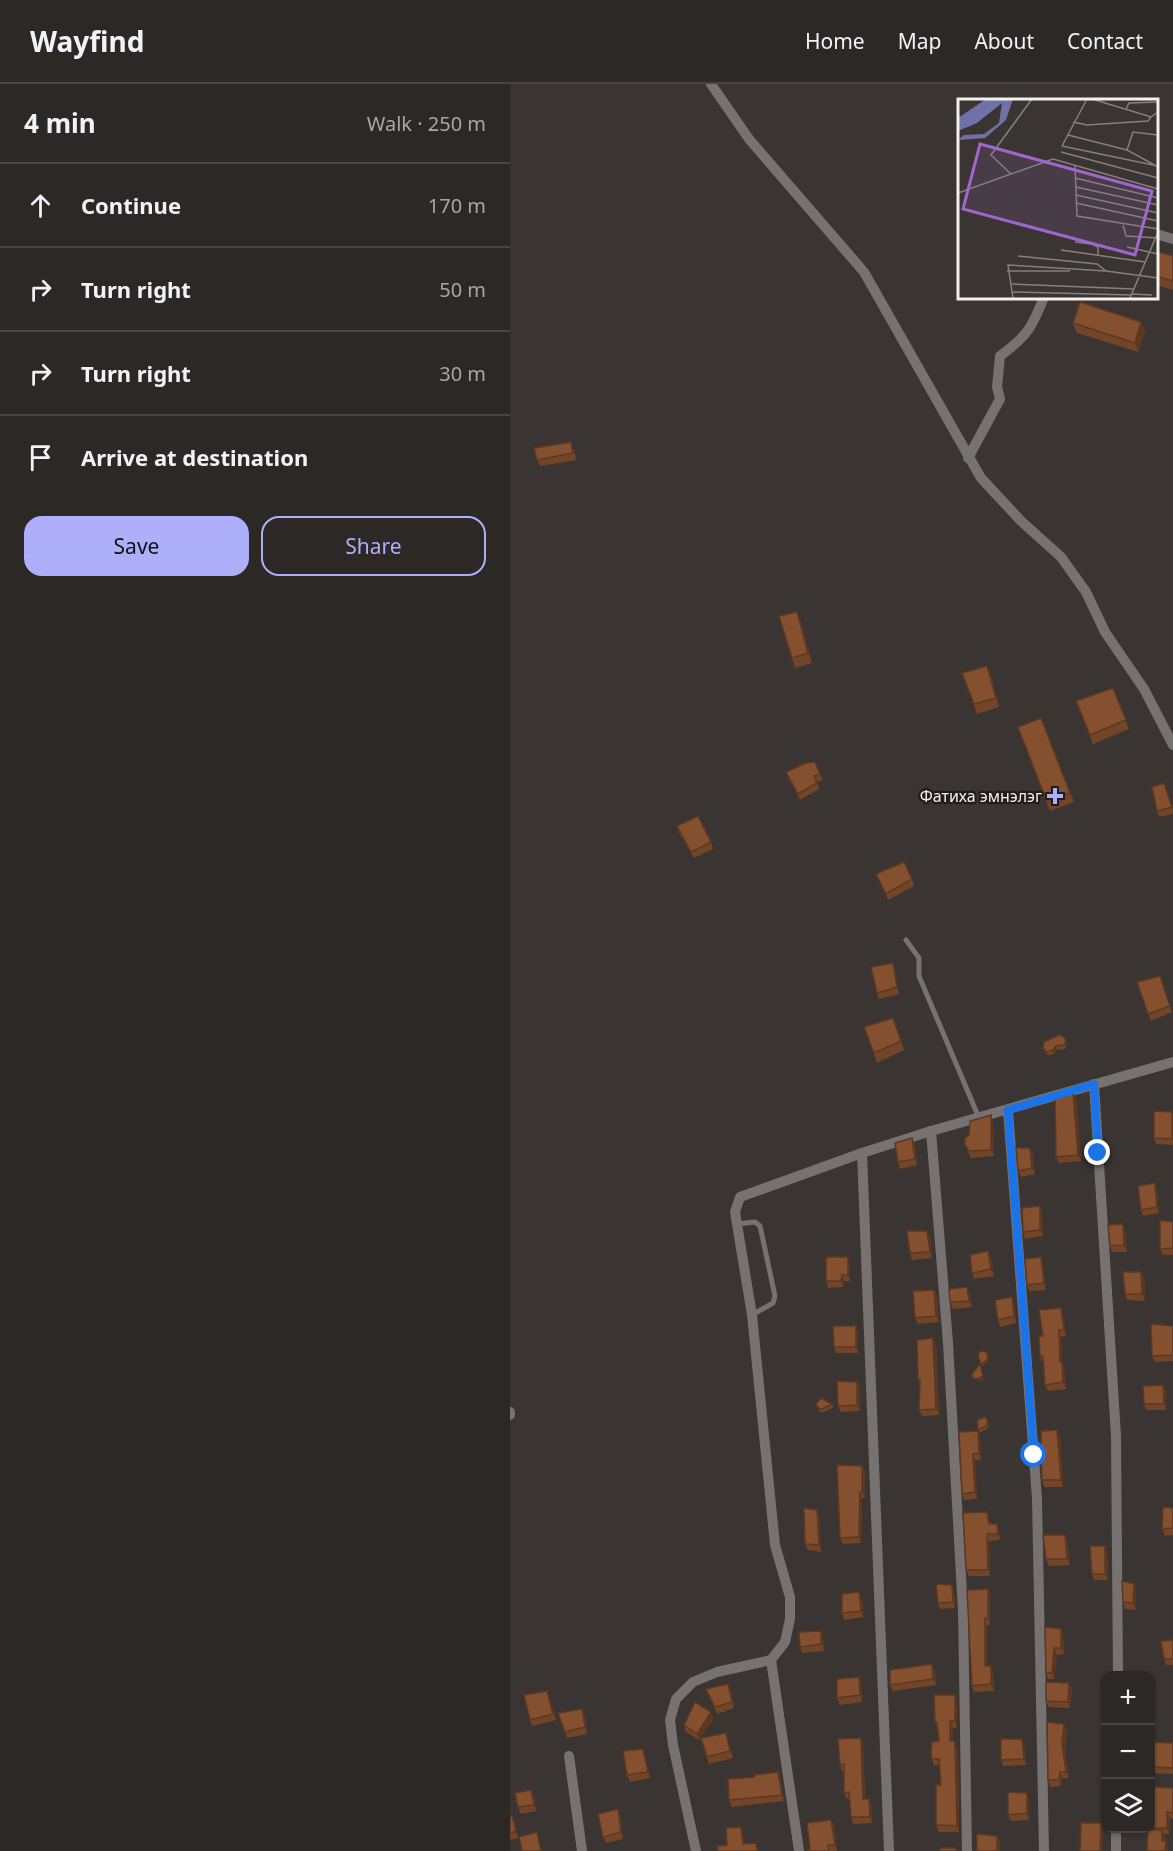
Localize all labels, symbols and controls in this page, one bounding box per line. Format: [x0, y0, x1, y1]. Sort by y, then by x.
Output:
text: Wayfind [30, 22, 144, 60]
text: Home [805, 27, 865, 55]
text: Map [898, 27, 941, 55]
text: About [974, 27, 1034, 55]
text: Contact [1067, 27, 1143, 55]
inset map [958, 99, 1158, 298]
text: 4 min [24, 105, 96, 141]
text: Walk · 250 m [367, 110, 486, 137]
icon: ahead [24, 189, 57, 222]
text: Continue [81, 190, 181, 220]
text: 170 m [428, 192, 486, 219]
icon: right [24, 273, 57, 306]
text: Turn right [81, 274, 191, 304]
text: 50 m [439, 276, 486, 303]
icon: right [24, 357, 57, 390]
text: Turn right [81, 358, 191, 388]
text: 30 m [439, 360, 486, 387]
icon: arrive [24, 441, 57, 474]
text: Arrive at destination [81, 442, 308, 472]
button: Save [24, 516, 249, 576]
button: Share [261, 516, 486, 576]
place label: Фатиха эмнэлэг [920, 785, 1042, 807]
marker: Фатиха эмнэлэг [1046, 787, 1064, 805]
route end [1084, 1139, 1110, 1165]
route start [1020, 1441, 1046, 1467]
map controls [1101, 1671, 1155, 1833]
button: + [1101, 1671, 1155, 1725]
button: − [1101, 1725, 1155, 1779]
button: layers [1101, 1779, 1155, 1833]

